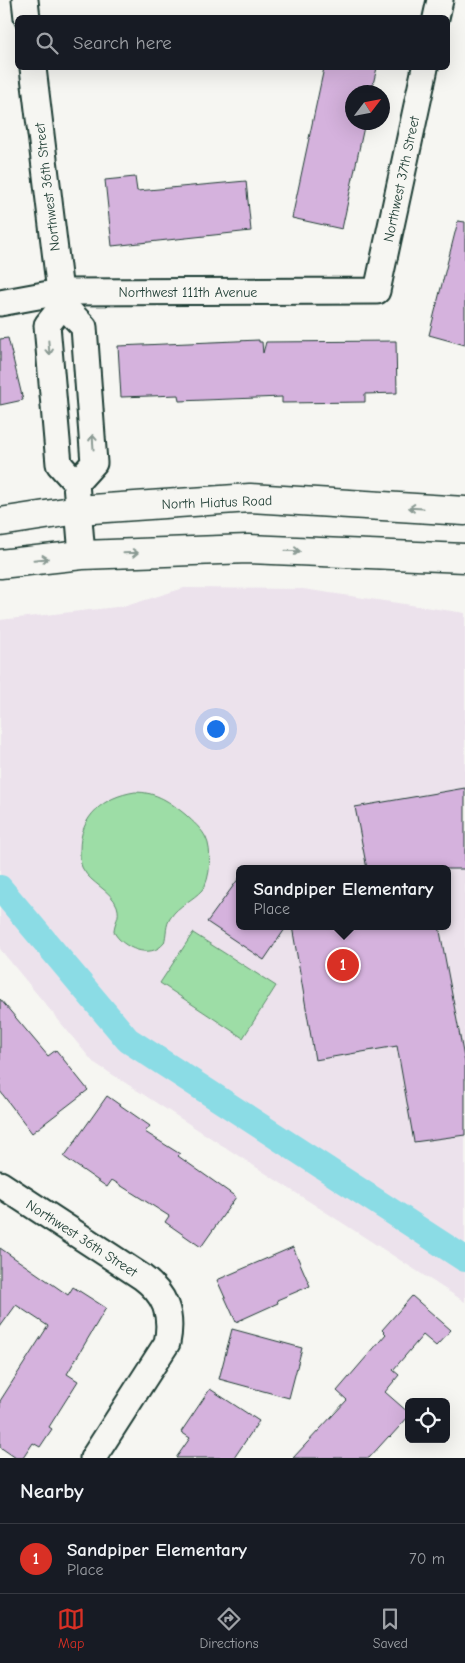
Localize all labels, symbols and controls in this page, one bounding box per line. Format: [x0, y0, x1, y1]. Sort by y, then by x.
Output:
search box [15, 15, 450, 70]
icon: search [33, 29, 61, 57]
text: Search here [73, 32, 172, 54]
north arrow [345, 85, 390, 130]
street label: Northwest 37th Street [380, 114, 423, 244]
street label: Northwest 36th Street [31, 121, 64, 252]
street label: Northwest 111th Avenue [119, 284, 257, 301]
one-way arrow [44, 340, 54, 356]
one-way arrow [88, 434, 97, 450]
street label: North Hiatus Road [161, 492, 273, 513]
one-way arrow [409, 504, 425, 513]
one-way arrow [284, 546, 301, 556]
one-way arrow [123, 549, 139, 558]
one-way arrow [33, 554, 49, 564]
your location [203, 716, 229, 742]
popup [236, 865, 451, 930]
text: Sandpiper Elementary [253, 878, 434, 900]
text: Place [253, 900, 290, 918]
pin: 1 [327, 946, 359, 984]
street label: Northwest 36th Street [23, 1196, 141, 1281]
map controls [405, 1398, 450, 1443]
button: locate [405, 1398, 450, 1443]
text: Nearby [20, 1479, 84, 1503]
text: Sandpiper Elementary [67, 1539, 247, 1561]
text: 1 [33, 1550, 39, 1568]
text: 70 m [409, 1550, 445, 1568]
text: Place [67, 1561, 103, 1579]
tab: Map [57, 1605, 85, 1652]
tab: Directions [199, 1605, 259, 1652]
tab: Saved [373, 1605, 408, 1652]

